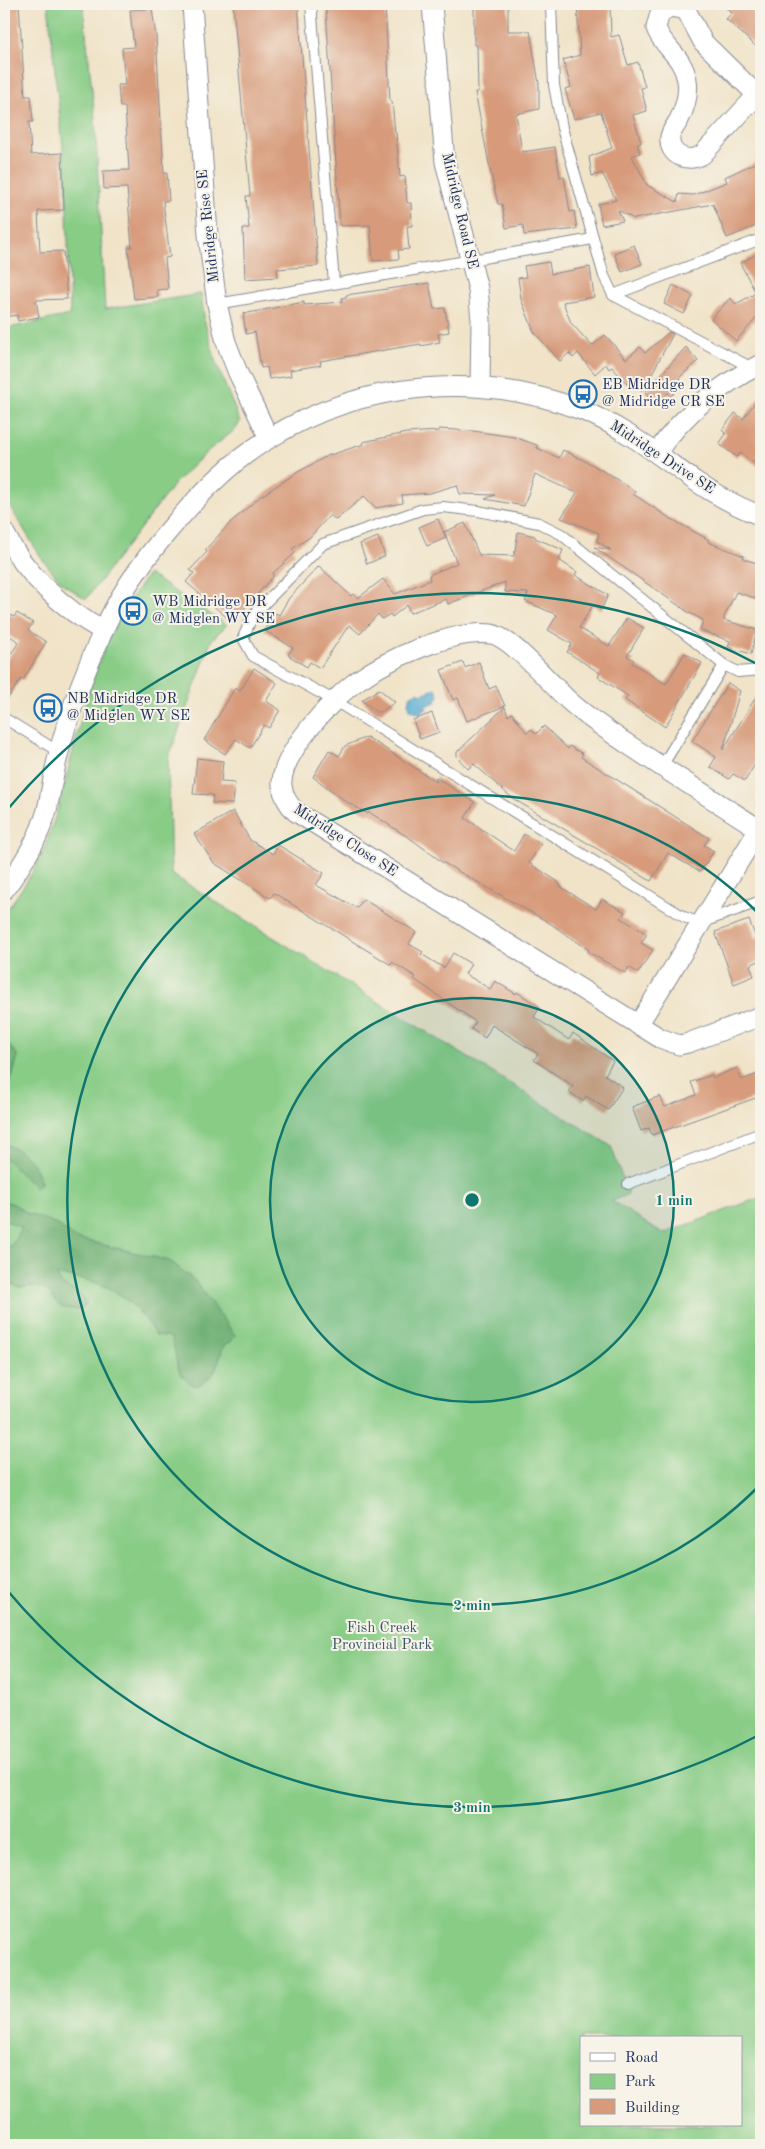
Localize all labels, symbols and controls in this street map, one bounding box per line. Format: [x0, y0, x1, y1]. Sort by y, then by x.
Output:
street label: Midridge Road SE [438, 151, 480, 271]
street label: Midridge Rise SE [196, 169, 222, 283]
place label: EB Midridge DR @ Midridge CR SE [602, 378, 725, 410]
bus stop icon: EB Midridge DR @ Midridge CR SE [568, 379, 598, 409]
street label: Midridge Drive SE [607, 419, 717, 497]
place label: WB Midridge DR @ Midglen WY SE [152, 595, 275, 627]
bus stop icon: WB Midridge DR @ Midglen WY SE [118, 596, 148, 626]
place label: NB Midridge DR @ Midglen WY SE [67, 692, 190, 724]
bus stop icon: NB Midridge DR @ Midglen WY SE [33, 693, 63, 723]
street label: Midridge Close SE [290, 802, 400, 880]
centre of rings [463, 1191, 481, 1209]
text: 1 min [655, 1194, 693, 1209]
text: 2 min [453, 1599, 491, 1614]
park label: Fish Creek Provincial Park [332, 1621, 432, 1653]
text: 3 min [453, 1801, 491, 1816]
legend [580, 2036, 742, 2126]
text: Road [625, 2051, 659, 2066]
text: Park [625, 2075, 656, 2090]
text: Building [625, 2101, 680, 2116]

